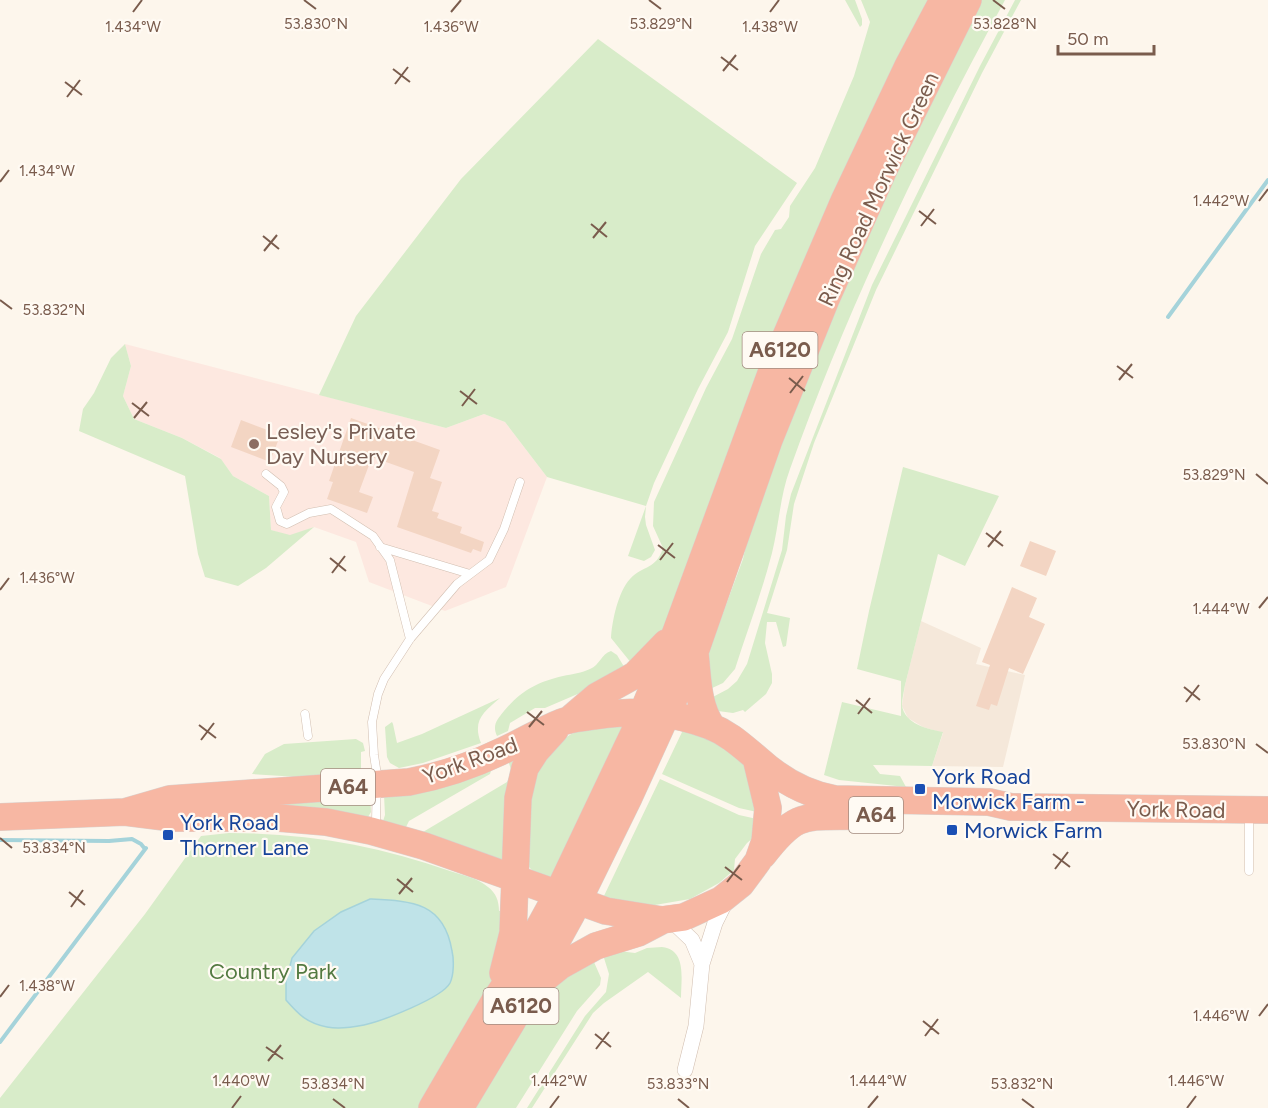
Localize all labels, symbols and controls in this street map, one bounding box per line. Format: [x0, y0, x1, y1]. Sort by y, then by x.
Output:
text: 53.830°N [284, 15, 348, 33]
text: 53.829°N [629, 15, 693, 33]
text: 53.828°N [973, 15, 1037, 33]
text: 1.434°W [105, 18, 162, 36]
text: 1.436°W [423, 18, 479, 36]
text: 1.438°W [742, 18, 799, 36]
scale bar [1058, 18, 1154, 56]
text: 50 m [1067, 28, 1109, 50]
street label: Ring Road Morwick Green [812, 68, 945, 311]
text: 1.434°W [19, 162, 76, 180]
text: 1.442°W [1193, 192, 1250, 210]
text: 53.832°N [23, 301, 85, 319]
road number: A6120 [742, 332, 818, 368]
place label: Lesley's Private Day Nursery [266, 418, 416, 470]
marker: Lesley's Private Day Nursery [247, 437, 261, 451]
text: 53.829°N [1182, 466, 1246, 484]
text: 1.436°W [19, 569, 75, 587]
text: 1.444°W [1192, 600, 1250, 618]
street label: York Road [419, 731, 521, 790]
text: 53.830°N [1182, 735, 1246, 753]
place label: York Road Morwick Farm - [932, 763, 1085, 815]
road number: A64 [321, 769, 375, 805]
marker: York Road Morwick Farm - [913, 782, 927, 796]
street label: York Road [1126, 795, 1226, 824]
road number: A64 [849, 797, 903, 833]
place label: York Road Thorner Lane [180, 809, 309, 861]
place label: Morwick Farm [964, 817, 1102, 844]
marker: Morwick Farm [945, 823, 959, 837]
marker: York Road Thorner Lane [161, 828, 175, 842]
text: 53.834°N [22, 839, 86, 857]
park label: Country Park [209, 958, 337, 985]
text: 1.438°W [19, 977, 76, 995]
road number: A6120 [484, 988, 558, 1024]
text: 1.446°W [1193, 1007, 1250, 1025]
text: 1.440°W [212, 1072, 270, 1090]
text: 1.442°W [531, 1072, 588, 1090]
text: 1.444°W [849, 1072, 907, 1090]
text: 1.446°W [1168, 1072, 1225, 1090]
text: 53.834°N [301, 1075, 365, 1093]
text: 53.833°N [647, 1075, 709, 1093]
text: 53.832°N [991, 1075, 1053, 1093]

